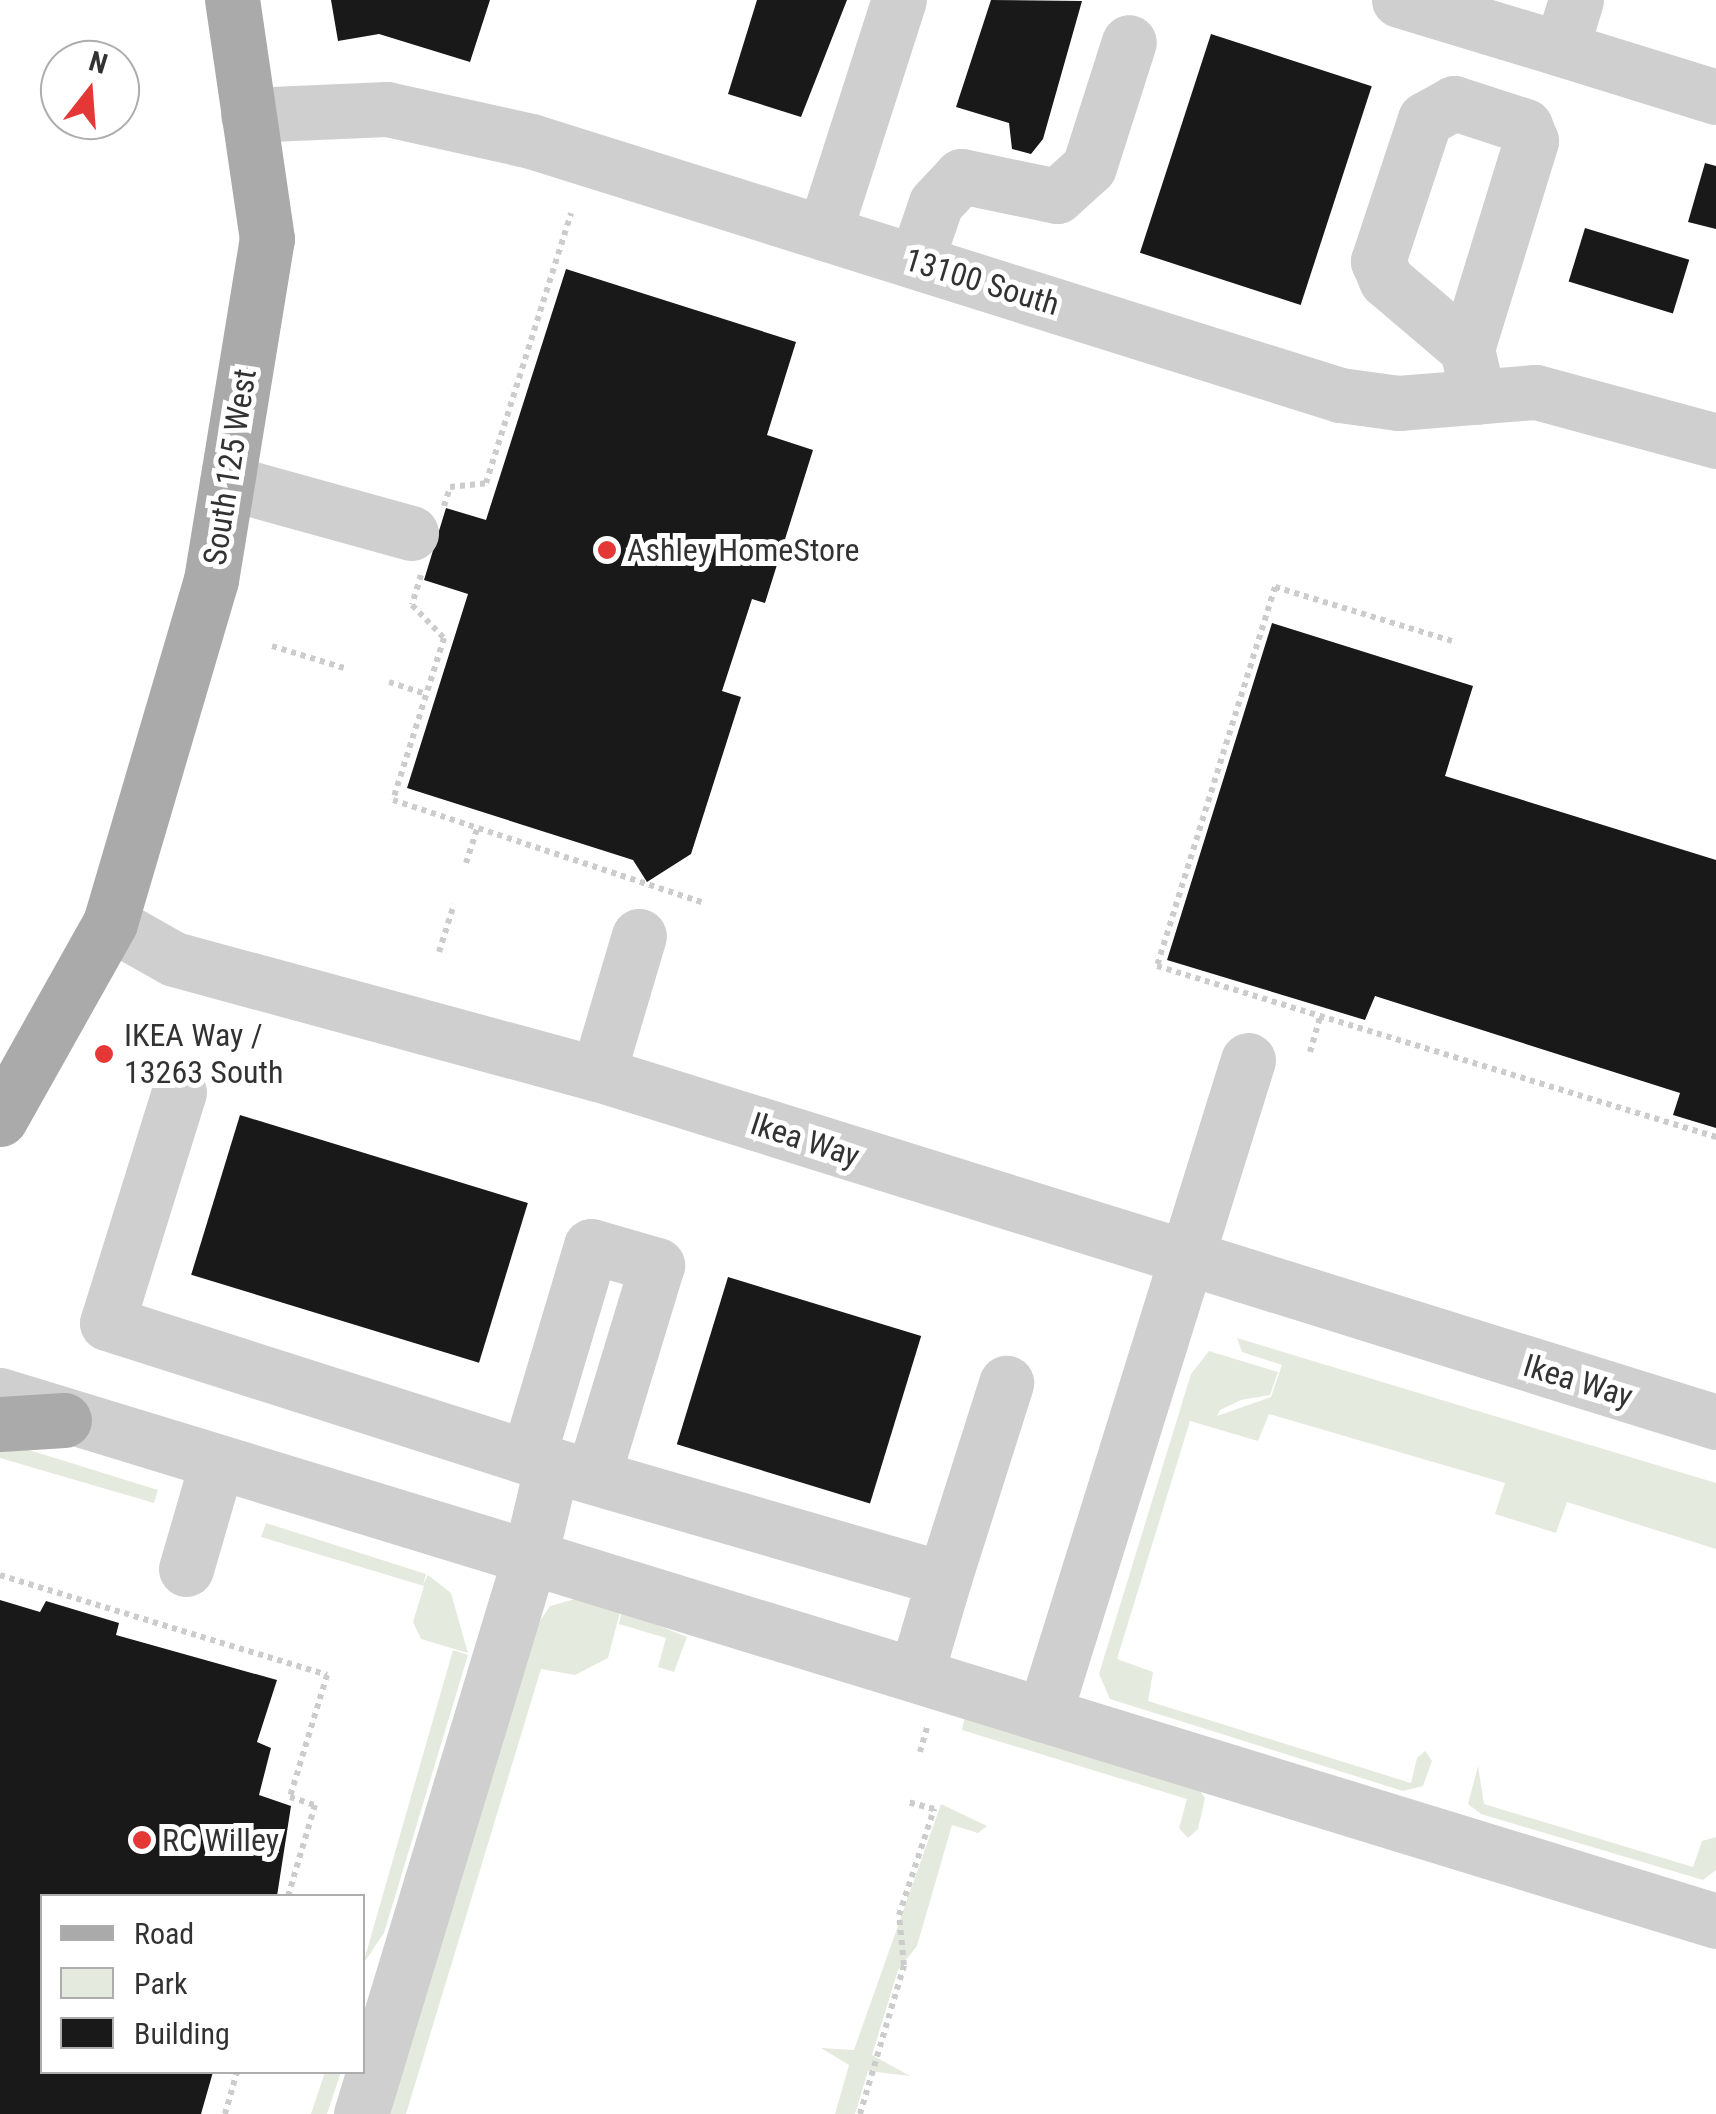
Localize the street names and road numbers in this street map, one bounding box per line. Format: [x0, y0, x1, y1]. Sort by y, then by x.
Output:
street label: 13100 South [900, 240, 1064, 324]
street label: South 125 West [196, 366, 264, 568]
street label: Ikea Way [746, 1104, 864, 1176]
street label: Ikea Way [1519, 1346, 1637, 1416]

